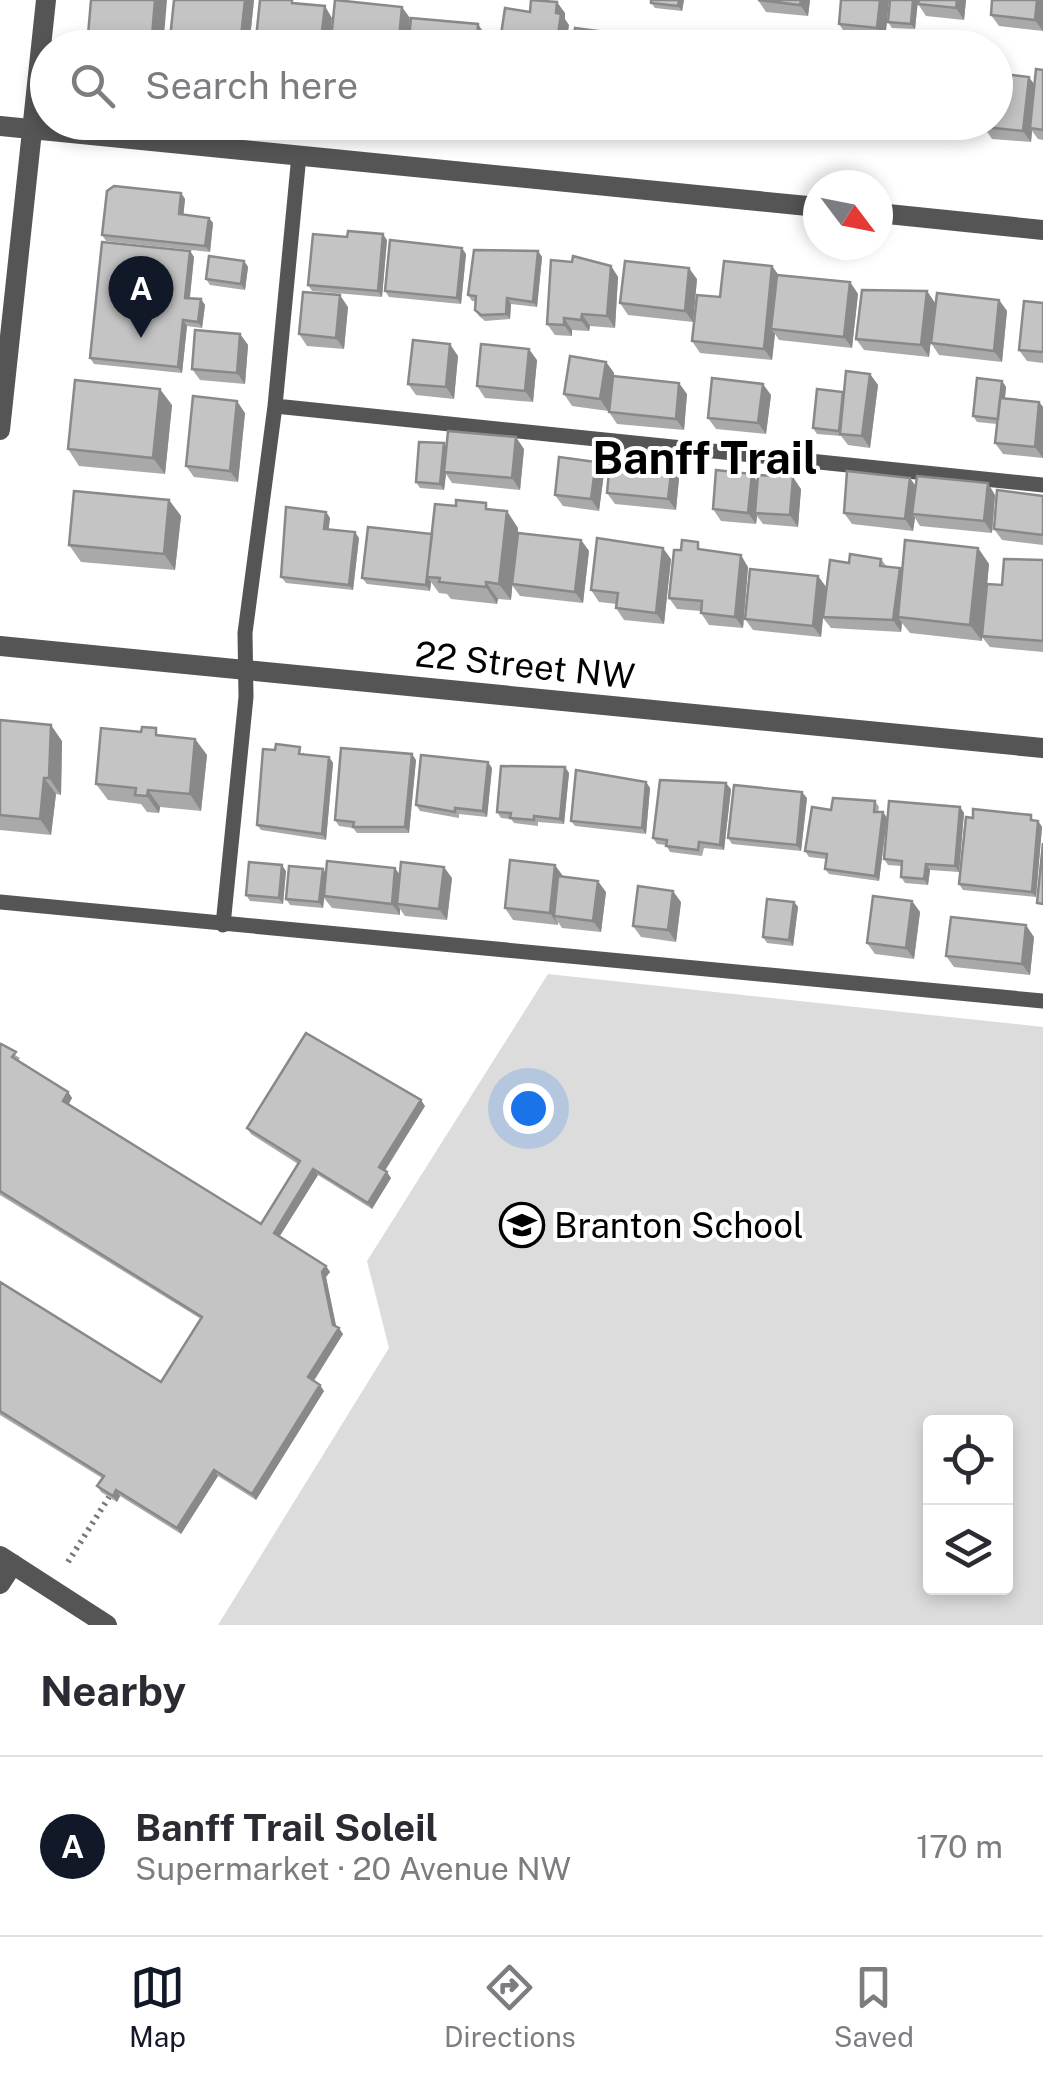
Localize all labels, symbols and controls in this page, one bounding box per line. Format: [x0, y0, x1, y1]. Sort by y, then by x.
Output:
search box [30, 30, 1013, 140]
icon: search [65, 58, 120, 113]
text: Search here [145, 63, 358, 108]
north arrow [803, 170, 893, 260]
pin: A [108, 255, 174, 338]
district label: Banff Trail [592, 431, 818, 484]
street label: 22 Street NW [413, 633, 637, 697]
your location [503, 1083, 554, 1134]
school or university icon: Branton School [499, 1202, 545, 1248]
place label: Branton School [554, 1205, 804, 1246]
map controls [923, 1415, 1013, 1595]
button: locate [923, 1415, 1013, 1505]
button: layers [923, 1505, 1013, 1595]
text: Nearby [40, 1666, 186, 1715]
text: Banff Trail Soleil [135, 1805, 438, 1850]
text: A [61, 1828, 84, 1865]
text: 170 m [916, 1828, 1003, 1865]
text: Supermarket · 20 Avenue NW [135, 1850, 571, 1887]
tab: Map [129, 1960, 186, 2053]
tab: Directions [444, 1960, 576, 2053]
tab: Saved [834, 1960, 914, 2053]

